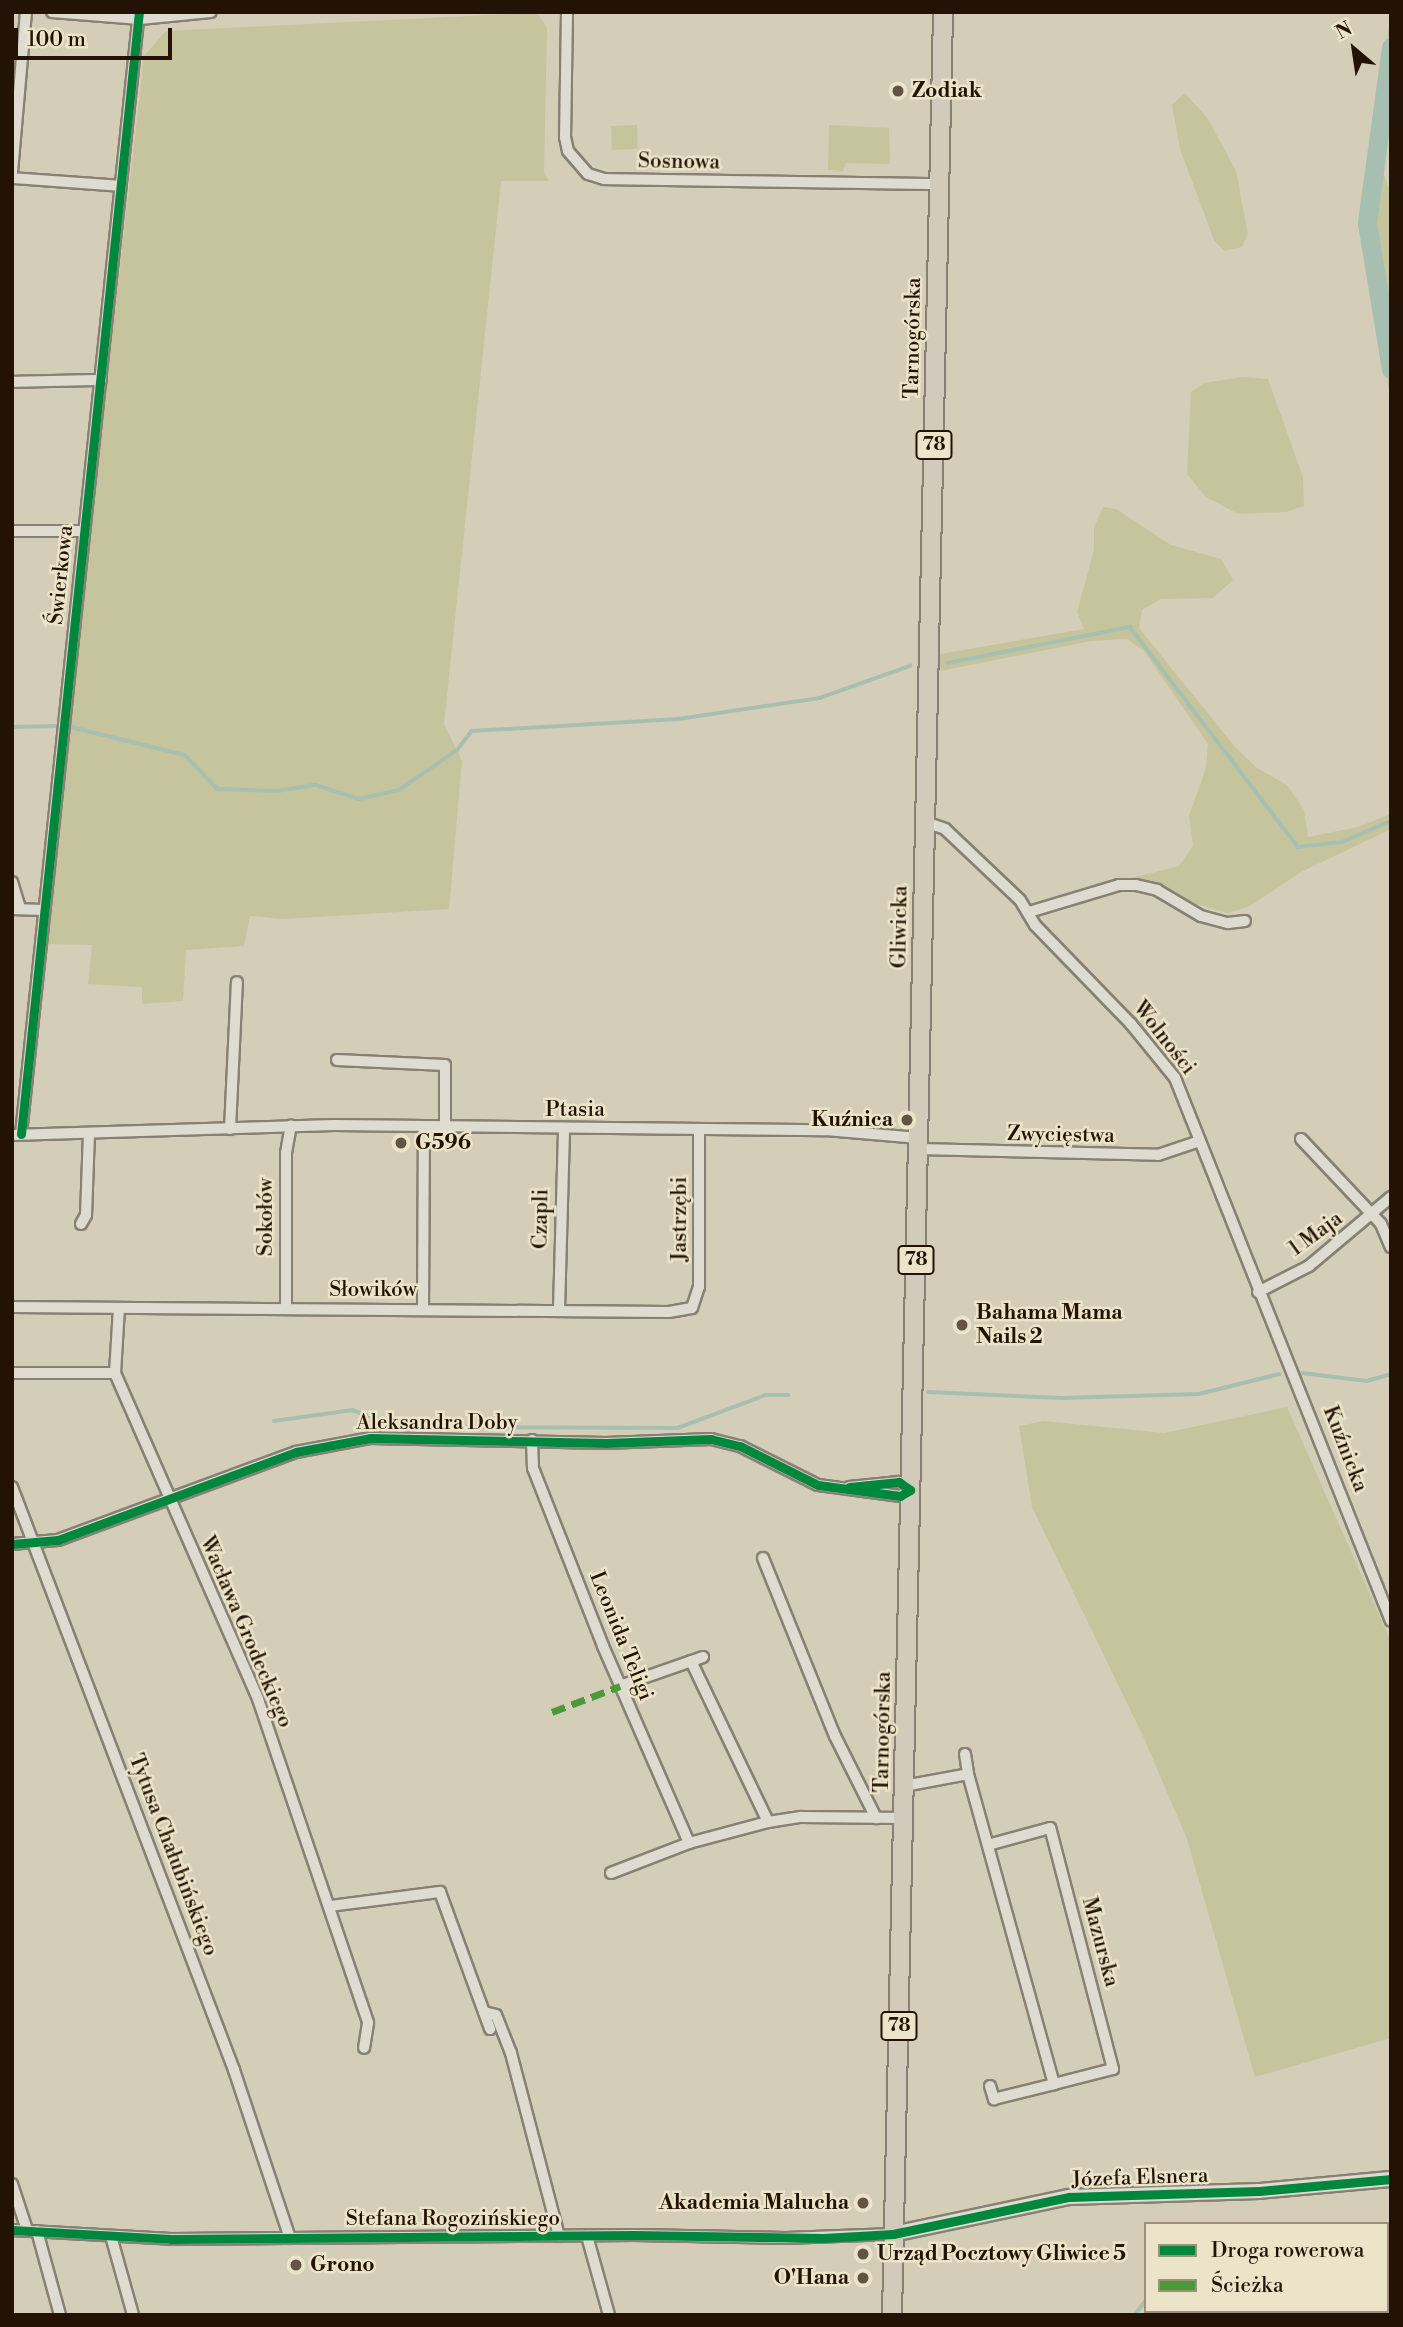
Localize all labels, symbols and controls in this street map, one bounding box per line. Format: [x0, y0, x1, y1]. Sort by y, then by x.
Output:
scale bar [18, 14, 175, 58]
north arrow [1319, 14, 1389, 84]
text: N [1331, 16, 1356, 45]
text: 100 m [27, 27, 86, 53]
place label: Zodiak [912, 78, 982, 104]
marker: Zodiak [890, 83, 906, 99]
street label: Sosnowa [638, 149, 720, 175]
street label: Tarnogórska [899, 277, 927, 399]
road number: 78 [915, 430, 953, 460]
street label: Świerkowa [43, 524, 79, 626]
street label: Gliwicka [887, 885, 913, 969]
street label: Wolności [1127, 996, 1201, 1080]
street label: Ptasia [545, 1097, 605, 1123]
place label: Kuźnica [811, 1107, 893, 1133]
marker: Kuźnica [899, 1112, 915, 1128]
street label: Zwycięstwa [1007, 1121, 1115, 1149]
place label: G596 [415, 1130, 471, 1156]
marker: G596 [393, 1135, 409, 1151]
street label: Jastrzębi [667, 1177, 693, 1261]
street label: Sokołów [253, 1178, 279, 1256]
street label: Czapli [528, 1189, 554, 1249]
street label: 1 Maja [1284, 1206, 1348, 1262]
road number: 78 [897, 1244, 935, 1276]
street label: Słowików [329, 1277, 417, 1303]
place label: Bahama Mama Nails 2 [976, 1300, 1123, 1350]
marker: Bahama Mama Nails 2 [954, 1317, 970, 1333]
street label: Kuźnicka [1317, 1402, 1373, 1496]
street label: Aleksandra Doby [356, 1410, 518, 1436]
street label: Wacława Grodeckiego [194, 1533, 298, 1731]
street label: Leonida Teligi [584, 1568, 658, 1704]
street label: Tarnogórska [869, 1671, 897, 1793]
street label: Tytusa Chałubińskiego [123, 1750, 223, 1960]
street label: Mazurska [1076, 1894, 1124, 1990]
road number: 78 [880, 2010, 918, 2042]
street label: Józefa Elsnera [1071, 2163, 1209, 2193]
place label: Akademia Malucha [659, 2190, 849, 2216]
marker: Akademia Malucha [855, 2195, 871, 2211]
street label: Stefana Rogozińskiego [346, 2206, 560, 2232]
legend [1144, 2222, 1389, 2313]
text: Droga rowerowa [1211, 2238, 1364, 2264]
place label: Urząd Pocztowy Gliwice 5 [877, 2241, 1126, 2267]
marker: Urząd Pocztowy Gliwice 5 [855, 2246, 871, 2262]
place label: Grono [310, 2252, 375, 2278]
marker: Grono [288, 2257, 304, 2273]
place label: O'Hana [774, 2265, 849, 2291]
marker: O'Hana [855, 2270, 871, 2286]
text: Ścieżka [1211, 2273, 1284, 2299]

